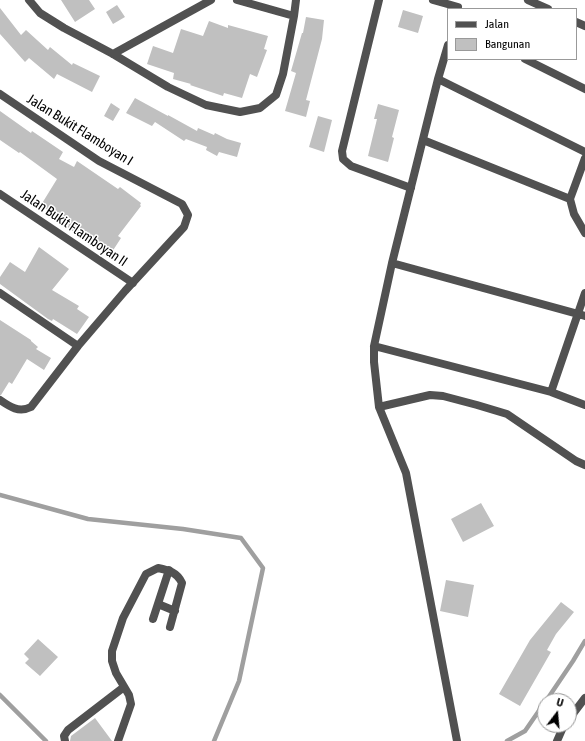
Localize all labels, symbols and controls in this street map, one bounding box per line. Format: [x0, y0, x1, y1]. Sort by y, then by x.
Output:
legend [447, 8, 577, 60]
text: Jalan [485, 17, 509, 31]
text: Bangunan [485, 37, 530, 51]
street label: Jalan Bukit Flamboyan I [24, 91, 136, 169]
street label: Jalan Bukit Flamboyan II [17, 186, 131, 270]
north arrow [537, 693, 577, 733]
text: U [555, 696, 565, 709]

